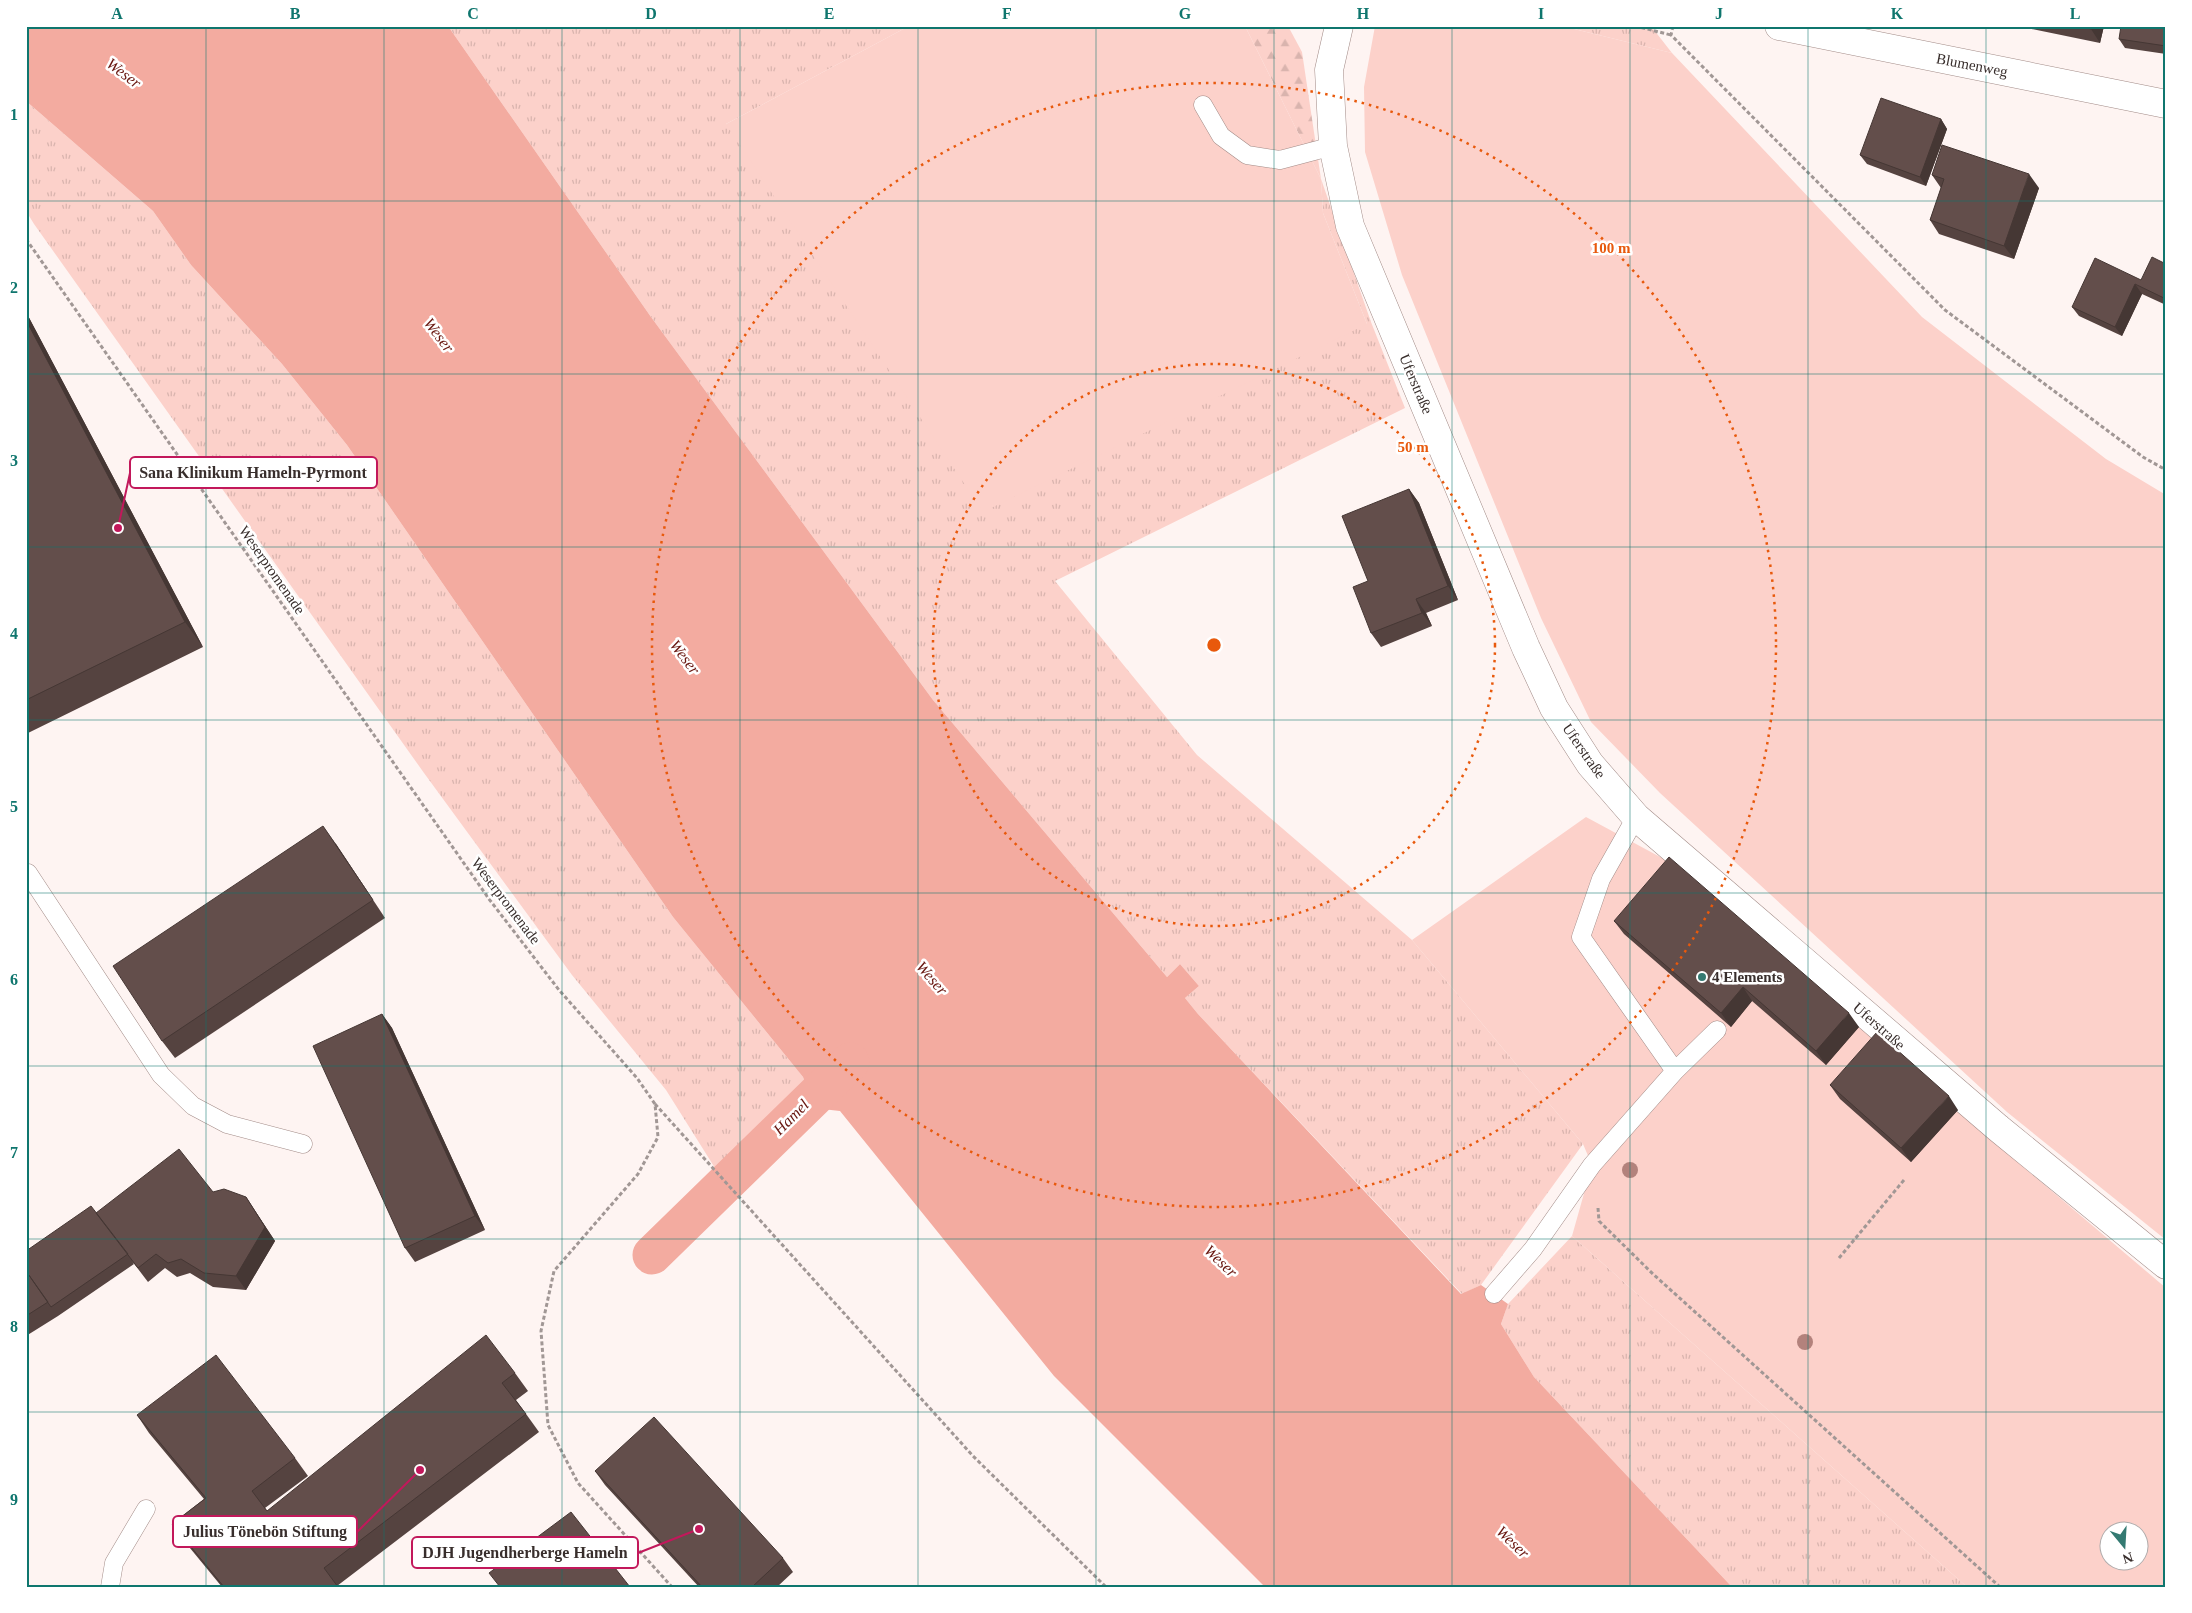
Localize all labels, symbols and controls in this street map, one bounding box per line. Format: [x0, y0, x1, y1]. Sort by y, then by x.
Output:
text: A [111, 5, 123, 22]
text: B [290, 5, 301, 22]
text: C [467, 5, 479, 22]
text: D [645, 5, 657, 22]
text: E [824, 5, 834, 22]
text: F [1002, 5, 1012, 22]
text: G [1179, 5, 1192, 22]
text: H [1357, 5, 1370, 22]
text: I [1538, 5, 1544, 22]
text: J [1715, 5, 1723, 22]
text: K [1891, 5, 1904, 22]
text: L [2070, 5, 2080, 22]
street label: Blumenweg [1935, 50, 2010, 80]
water label: Weser [104, 55, 145, 92]
text: 1 [10, 106, 18, 123]
text: 100 m [1592, 240, 1631, 256]
text: 2 [10, 279, 18, 296]
water label: Weser [421, 315, 458, 356]
street label: Uferstraße [1396, 352, 1436, 417]
text: 50 m [1397, 439, 1429, 455]
text: 3 [10, 452, 18, 469]
callout: Sana Klinikum Hameln-Pyrmont [130, 457, 377, 488]
text: Sana Klinikum Hameln-Pyrmont [139, 464, 367, 482]
street label: Weserpromenade [236, 523, 308, 617]
text: 4 [10, 625, 18, 642]
centre of rings [1205, 636, 1223, 654]
water label: Weser [667, 637, 704, 678]
street label: Uferstraße [1559, 720, 1609, 782]
text: 5 [10, 798, 18, 815]
street label: Weserpromenade [468, 855, 544, 948]
water label: Weser [913, 958, 952, 999]
place label: 4 Elements [1712, 969, 1783, 985]
text: 6 [10, 971, 18, 988]
marker: 4 Elements [1696, 971, 1708, 983]
street label: Uferstraße [1850, 999, 1908, 1053]
water label: Hamel [769, 1096, 812, 1139]
text: 7 [10, 1144, 18, 1161]
water label: Weser [1201, 1242, 1241, 1281]
text: 8 [10, 1318, 18, 1335]
text: 9 [10, 1491, 18, 1508]
callout: Julius Tönebön Stiftung [173, 1516, 357, 1547]
north arrow [2100, 1520, 2150, 1570]
text: Julius Tönebön Stiftung [183, 1523, 347, 1541]
water label: Weser [1493, 1523, 1533, 1562]
callout: DJH Jugendherberge Hameln [412, 1537, 638, 1568]
text: DJH Jugendherberge Hameln [422, 1544, 628, 1562]
text: N [2121, 1549, 2135, 1567]

